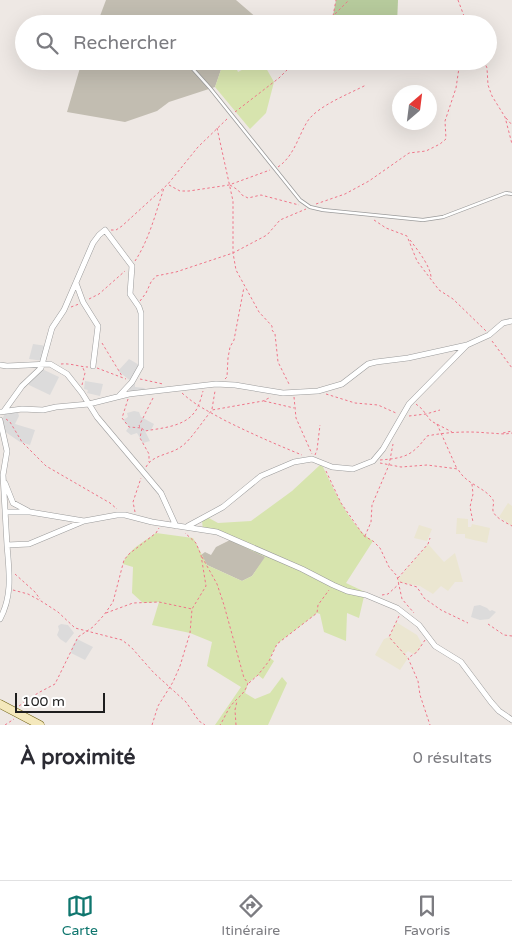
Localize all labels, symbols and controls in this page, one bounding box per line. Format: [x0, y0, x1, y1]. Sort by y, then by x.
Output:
search box [15, 15, 497, 70]
icon: search [33, 29, 61, 57]
text: Rechercher [73, 32, 176, 54]
north arrow [392, 85, 437, 130]
scale bar [15, 690, 105, 713]
text: 100 m [22, 693, 65, 710]
text: À proximité [20, 745, 135, 770]
text: 0 résultats [413, 748, 492, 768]
tab: Carte [62, 892, 98, 939]
tab: Itinéraire [221, 892, 280, 939]
tab: Favoris [404, 892, 450, 939]

